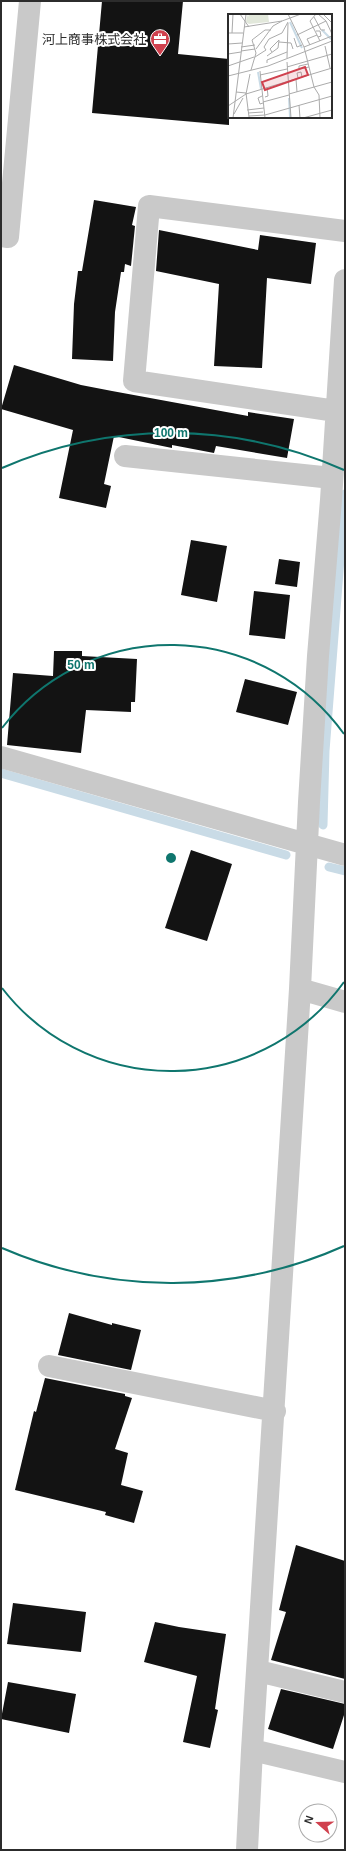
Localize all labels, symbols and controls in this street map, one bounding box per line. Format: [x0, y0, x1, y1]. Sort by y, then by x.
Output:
inset map [228, 14, 332, 118]
office icon: 河上商事株式会社 [149, 28, 171, 56]
place label: 河上商事株式会社 [42, 32, 146, 47]
text: 100 m [154, 426, 188, 440]
text: 50 m [67, 658, 95, 672]
centre of rings [164, 851, 178, 865]
north arrow [298, 1803, 338, 1843]
text: N [302, 1814, 316, 1825]

